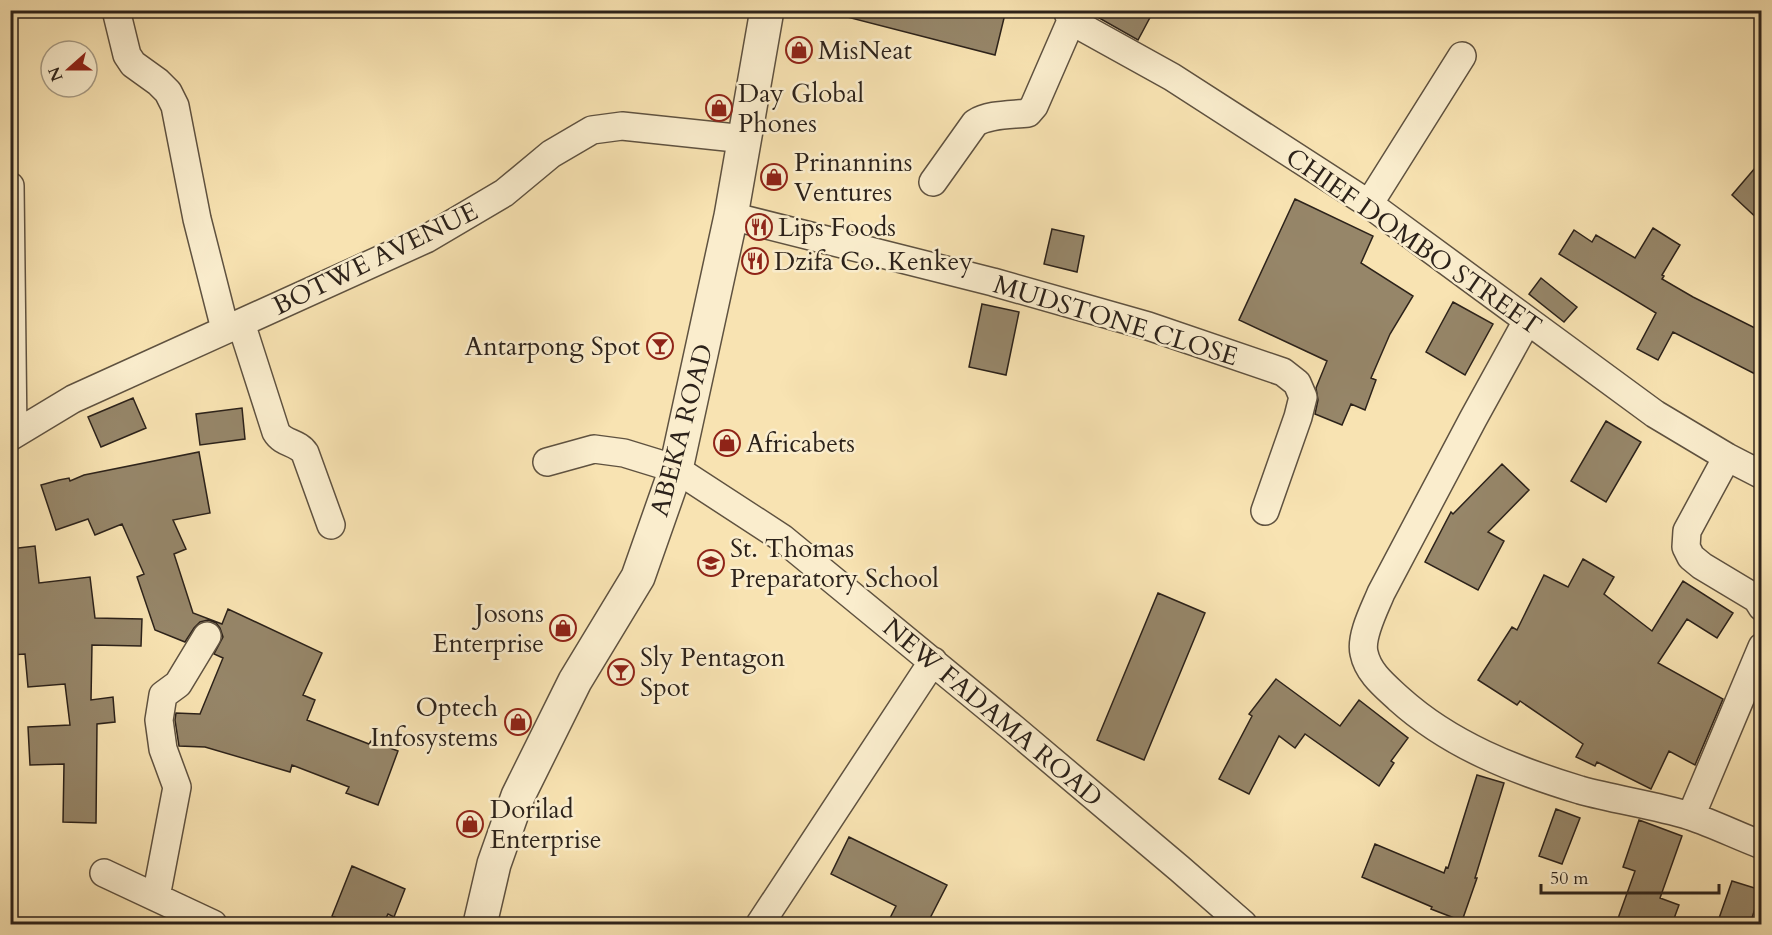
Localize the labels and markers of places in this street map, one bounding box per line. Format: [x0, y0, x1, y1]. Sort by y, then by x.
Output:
place label: MisNeat [818, 33, 912, 68]
shop icon: MisNeat [784, 35, 814, 65]
place label: Day Global Phones [738, 76, 865, 141]
shop icon: Day Global Phones [704, 93, 734, 123]
place label: Prinannins Ventures [794, 145, 913, 210]
shop icon: Prinannins Ventures [759, 162, 789, 192]
place label: Lips Foods [778, 210, 896, 245]
restaurant icon: Lips Foods [744, 212, 774, 242]
place label: Dzifa Co. Kenkey [774, 244, 973, 279]
restaurant icon: Dzifa Co. Kenkey [740, 246, 770, 276]
place label: Antarpong Spot [464, 329, 640, 364]
bar icon: Antarpong Spot [645, 331, 675, 361]
place label: Africabets [746, 426, 855, 461]
shop icon: Africabets [712, 428, 742, 458]
place label: St. Thomas Preparatory School [730, 531, 939, 596]
school or university icon: St. Thomas Preparatory School [696, 548, 726, 578]
place label: Josons Enterprise [433, 596, 544, 661]
shop icon: Josons Enterprise [548, 613, 578, 643]
place label: Sly Pentagon Spot [640, 640, 785, 705]
bar icon: Sly Pentagon Spot [606, 657, 636, 687]
place label: Optech Infosystems [371, 690, 498, 755]
shop icon: Optech Infosystems [503, 707, 533, 737]
place label: Dorilad Enterprise [490, 792, 601, 857]
shop icon: Dorilad Enterprise [455, 809, 485, 839]

